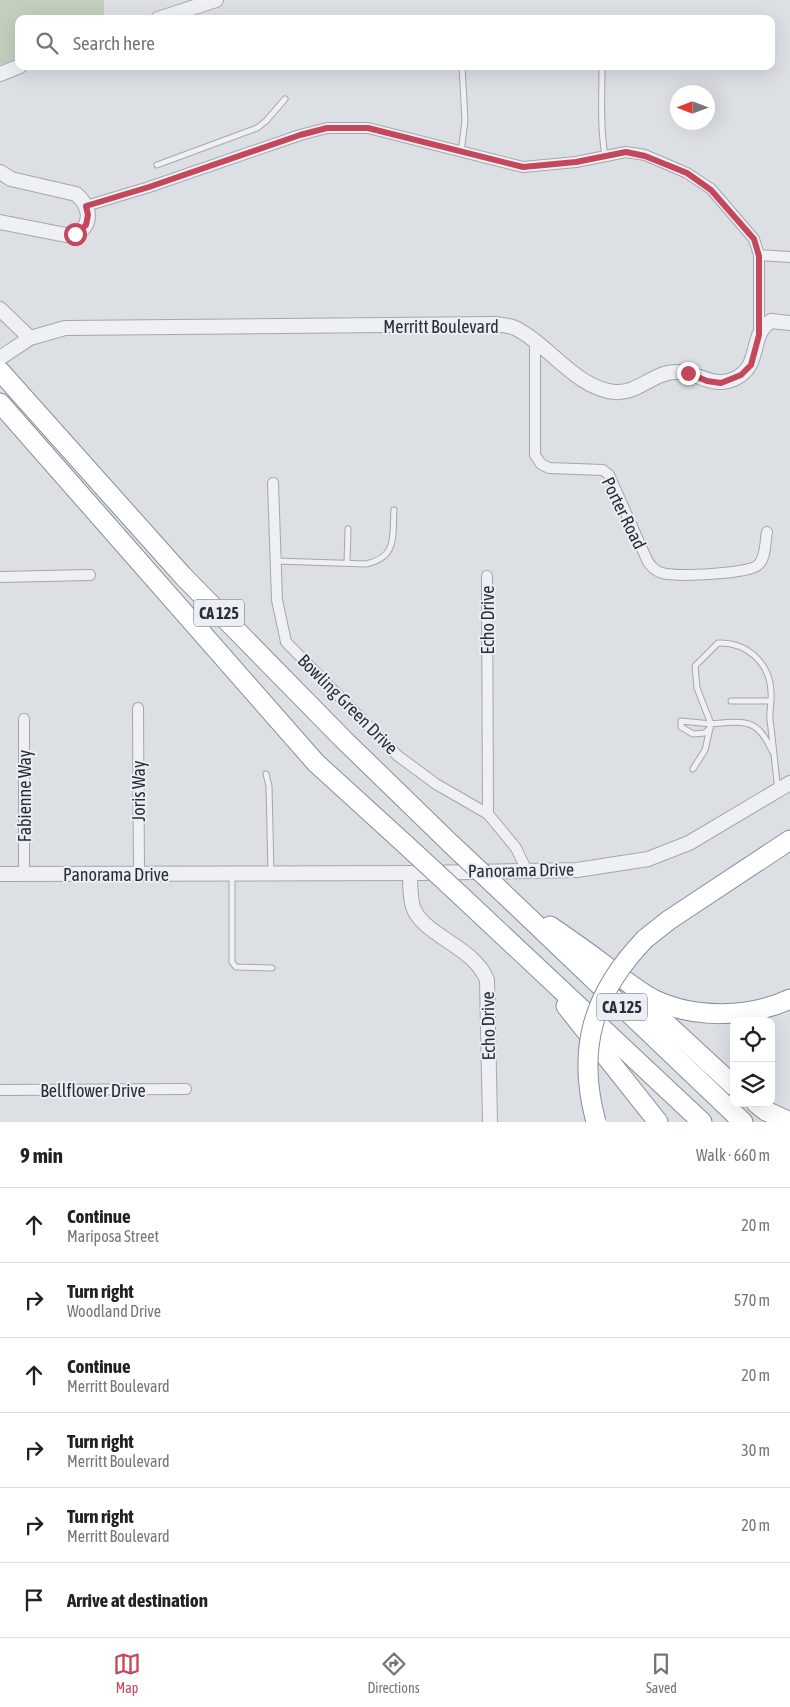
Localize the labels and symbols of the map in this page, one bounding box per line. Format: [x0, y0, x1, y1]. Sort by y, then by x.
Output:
north arrow [670, 85, 715, 130]
route start [64, 223, 87, 246]
street label: Merritt Boulevard [383, 316, 499, 337]
route end [677, 362, 700, 385]
street label: Porter Road [598, 474, 650, 552]
street label: Echo Drive [477, 586, 498, 654]
road number: CA 125 [194, 600, 244, 626]
street label: Bowling Green Drive [294, 650, 402, 758]
street label: Fabienne Way [14, 750, 35, 842]
street label: Joris Way [128, 761, 149, 821]
street label: Panorama Drive [468, 859, 574, 881]
street label: Panorama Drive [63, 864, 169, 885]
street label: Echo Drive [477, 991, 499, 1061]
road number: CA 125 [597, 994, 647, 1020]
street label: Bellflower Drive [40, 1080, 146, 1101]

